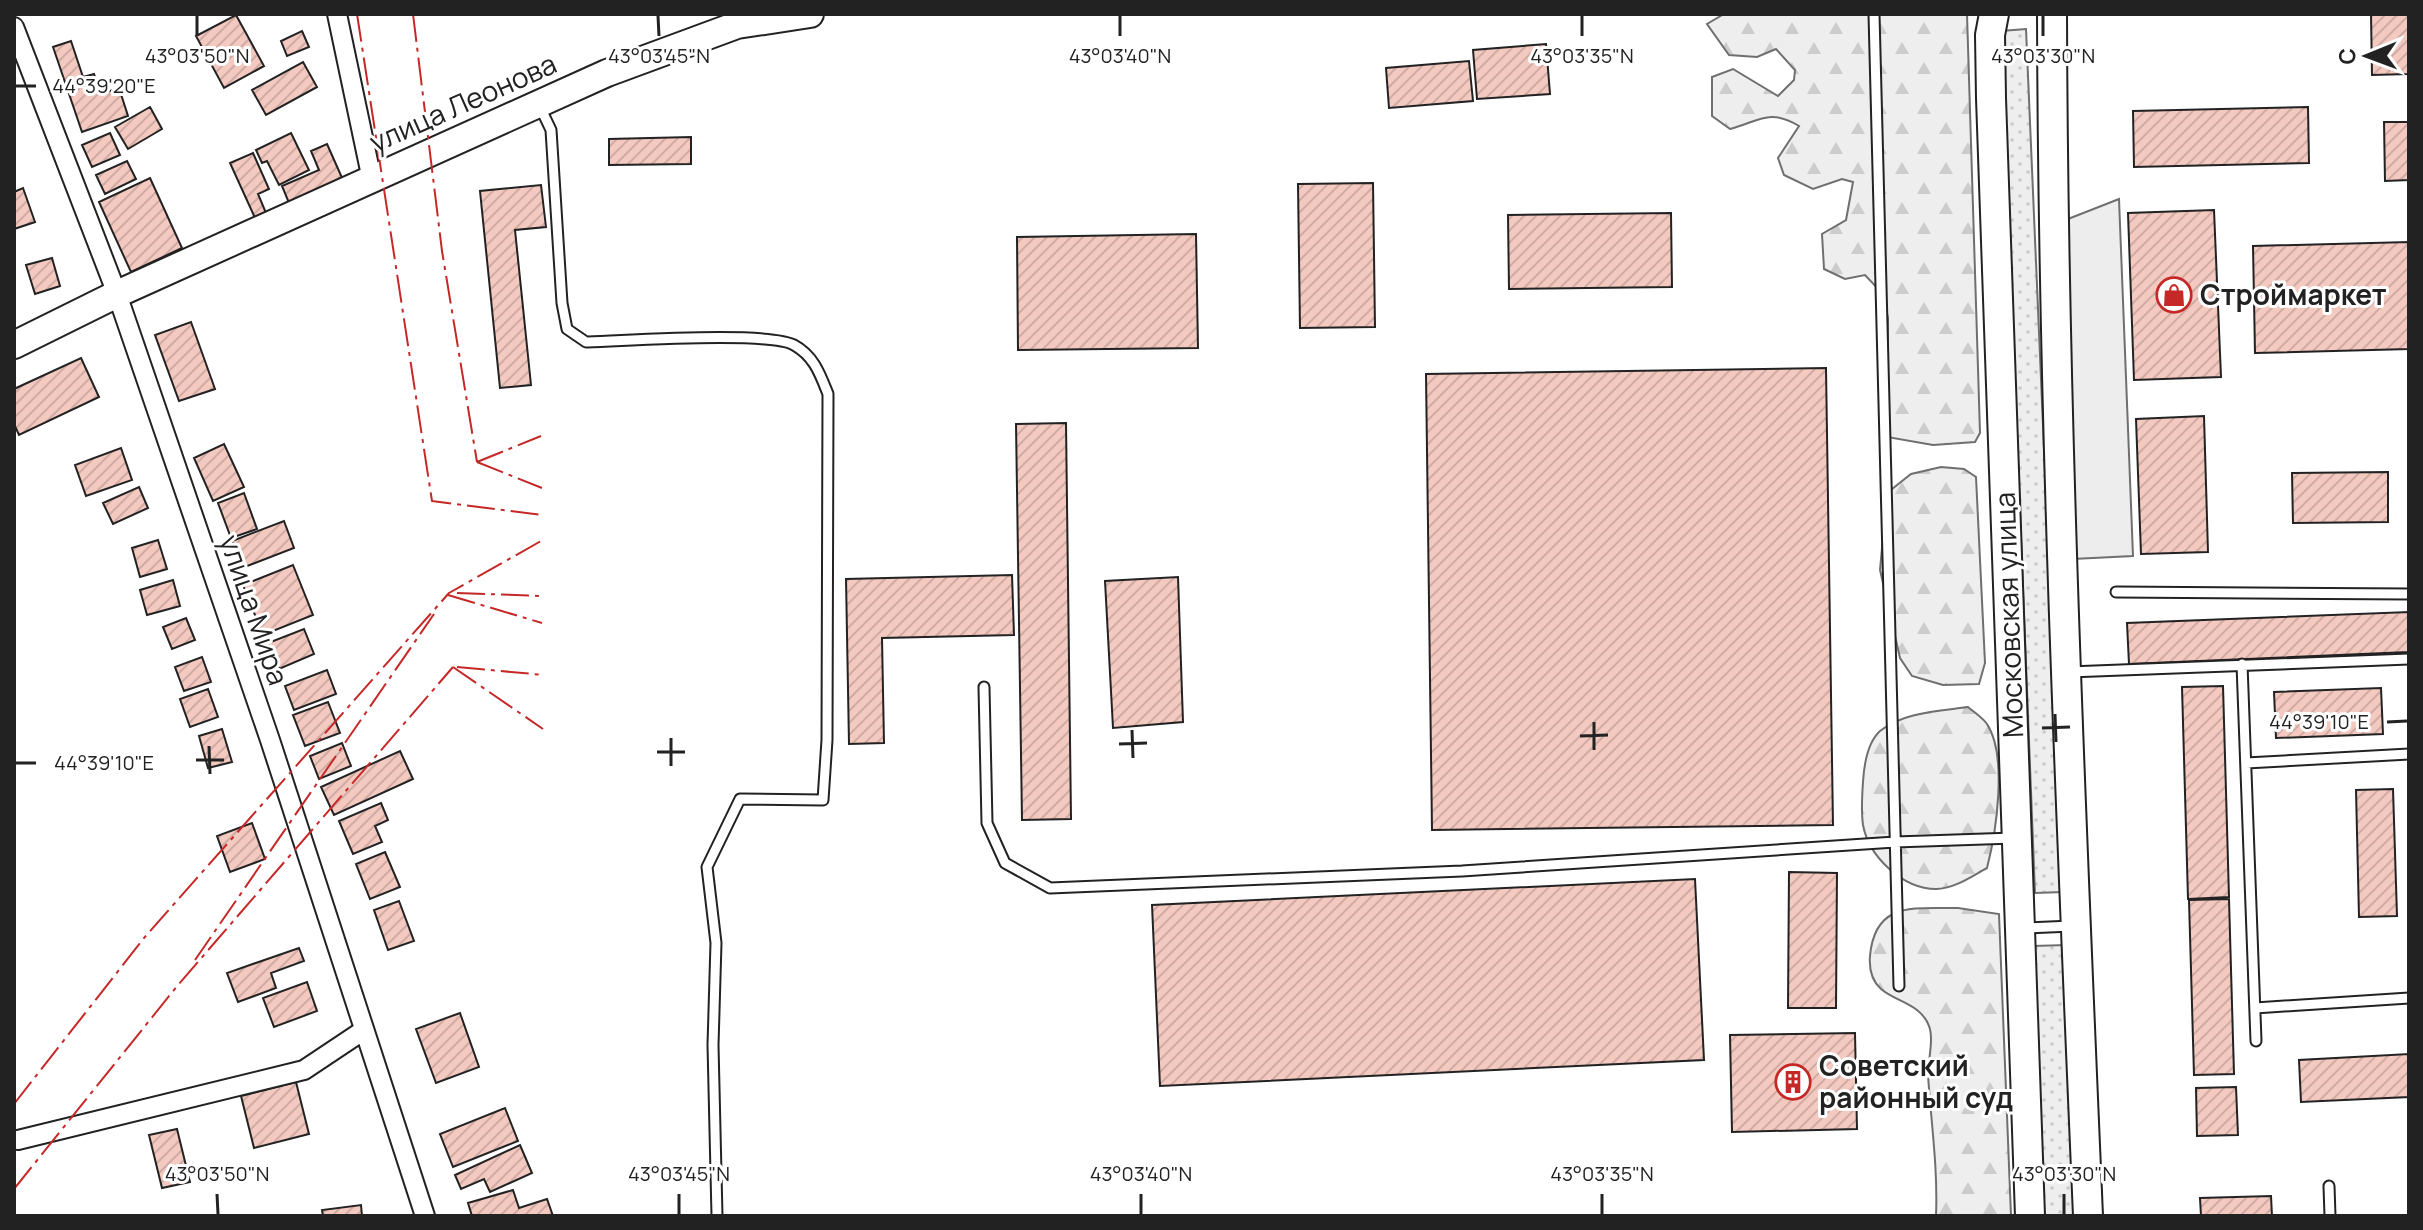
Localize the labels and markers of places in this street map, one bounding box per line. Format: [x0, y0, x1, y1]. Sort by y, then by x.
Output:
place label: Строймаркет [2200, 275, 2387, 313]
shop icon: Строймаркет [2155, 276, 2193, 314]
place label: Советский районный суд [1819, 1046, 2013, 1116]
building icon: Советский районный суд [1774, 1063, 1812, 1101]

